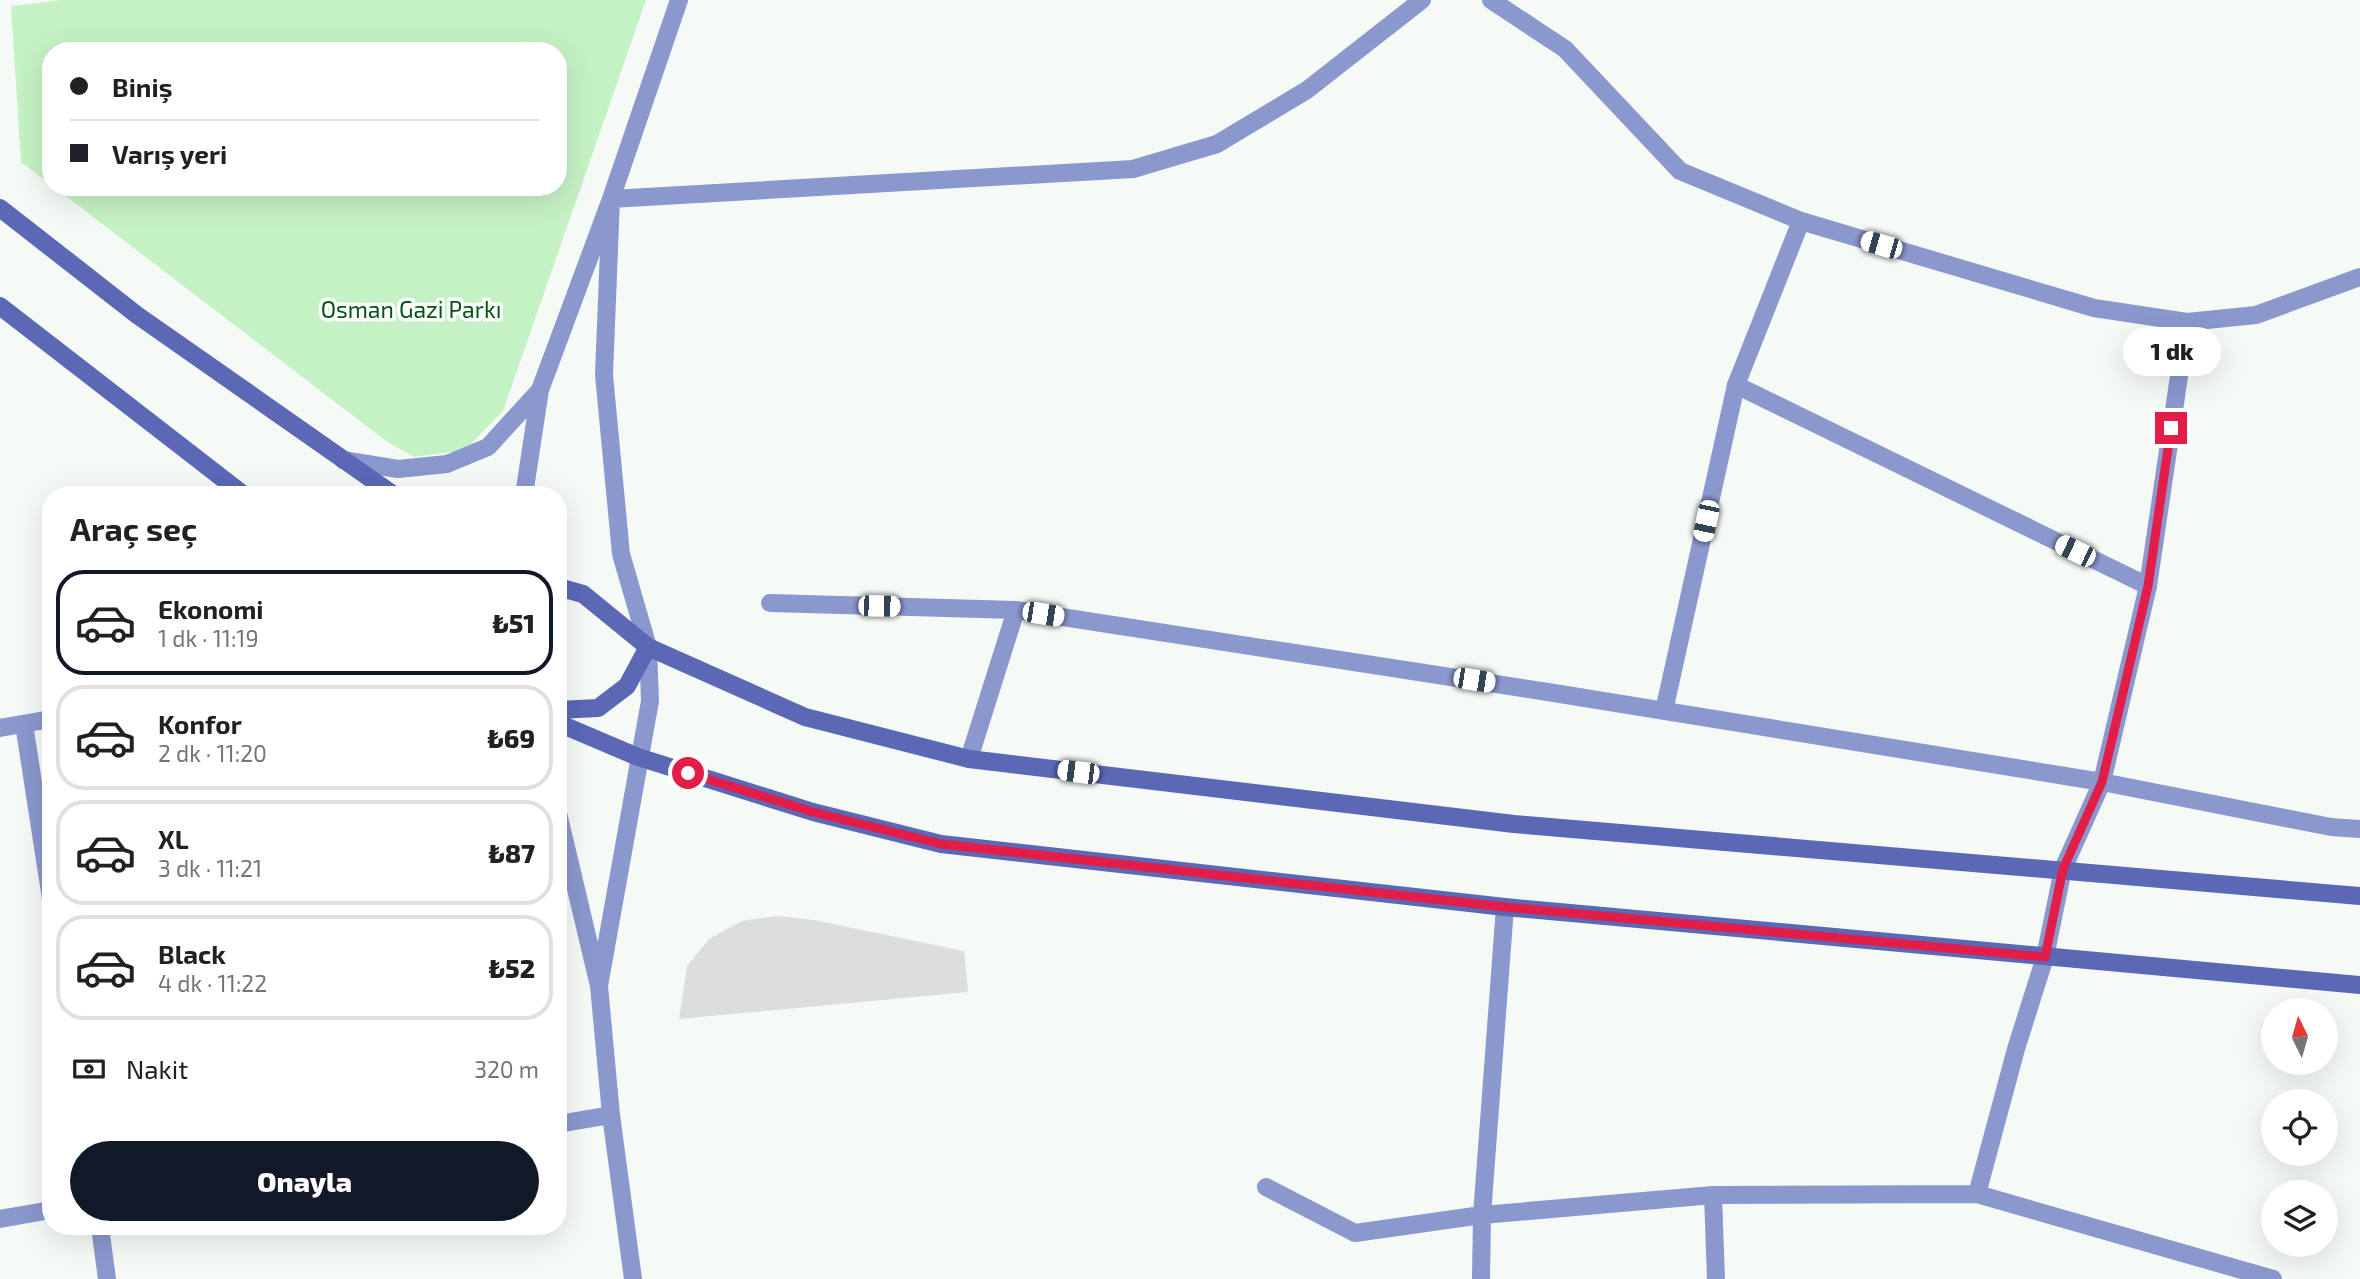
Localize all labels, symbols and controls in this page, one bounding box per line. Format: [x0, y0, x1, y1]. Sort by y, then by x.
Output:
text: Biniş [112, 71, 172, 102]
text: Varış yeri [112, 138, 227, 169]
car [1858, 229, 1905, 261]
park label: Osman Gazi Parkı [321, 295, 501, 323]
callout: 1 dk [2122, 326, 2220, 376]
text: 1 dk [2151, 337, 2193, 365]
route end [2155, 412, 2187, 444]
car [1692, 498, 1721, 544]
text: Araç seç [70, 509, 197, 547]
car [2052, 532, 2099, 570]
icon: car [74, 591, 137, 654]
text: Ekonomi [158, 593, 264, 624]
car [858, 595, 901, 617]
car [1021, 600, 1066, 628]
text: ₺51 [492, 607, 535, 638]
text: 1 dk · 11:19 [158, 624, 259, 652]
car [1452, 666, 1497, 694]
icon: car [74, 706, 137, 769]
text: Konfor [158, 708, 242, 739]
text: ₺69 [488, 722, 535, 753]
text: 2 dk · 11:20 [158, 739, 267, 767]
route start [672, 757, 704, 789]
car [1056, 759, 1101, 785]
icon: car [74, 821, 137, 884]
text: XL [158, 823, 189, 854]
text: ₺87 [488, 837, 535, 868]
text: 3 dk · 11:21 [158, 854, 262, 882]
icon: car [74, 936, 137, 999]
text: Black [158, 938, 226, 969]
text: ₺52 [489, 952, 535, 983]
text: 4 dk · 11:22 [158, 969, 267, 997]
north arrow [2261, 998, 2338, 1074]
map controls [2261, 998, 2338, 1257]
icon: cash [70, 1050, 108, 1088]
text: Nakit [126, 1053, 188, 1084]
text: 320 m [474, 1055, 539, 1083]
button: locate [2261, 1089, 2338, 1166]
button: Onayla [70, 1141, 539, 1221]
button: layers [2261, 1180, 2338, 1257]

